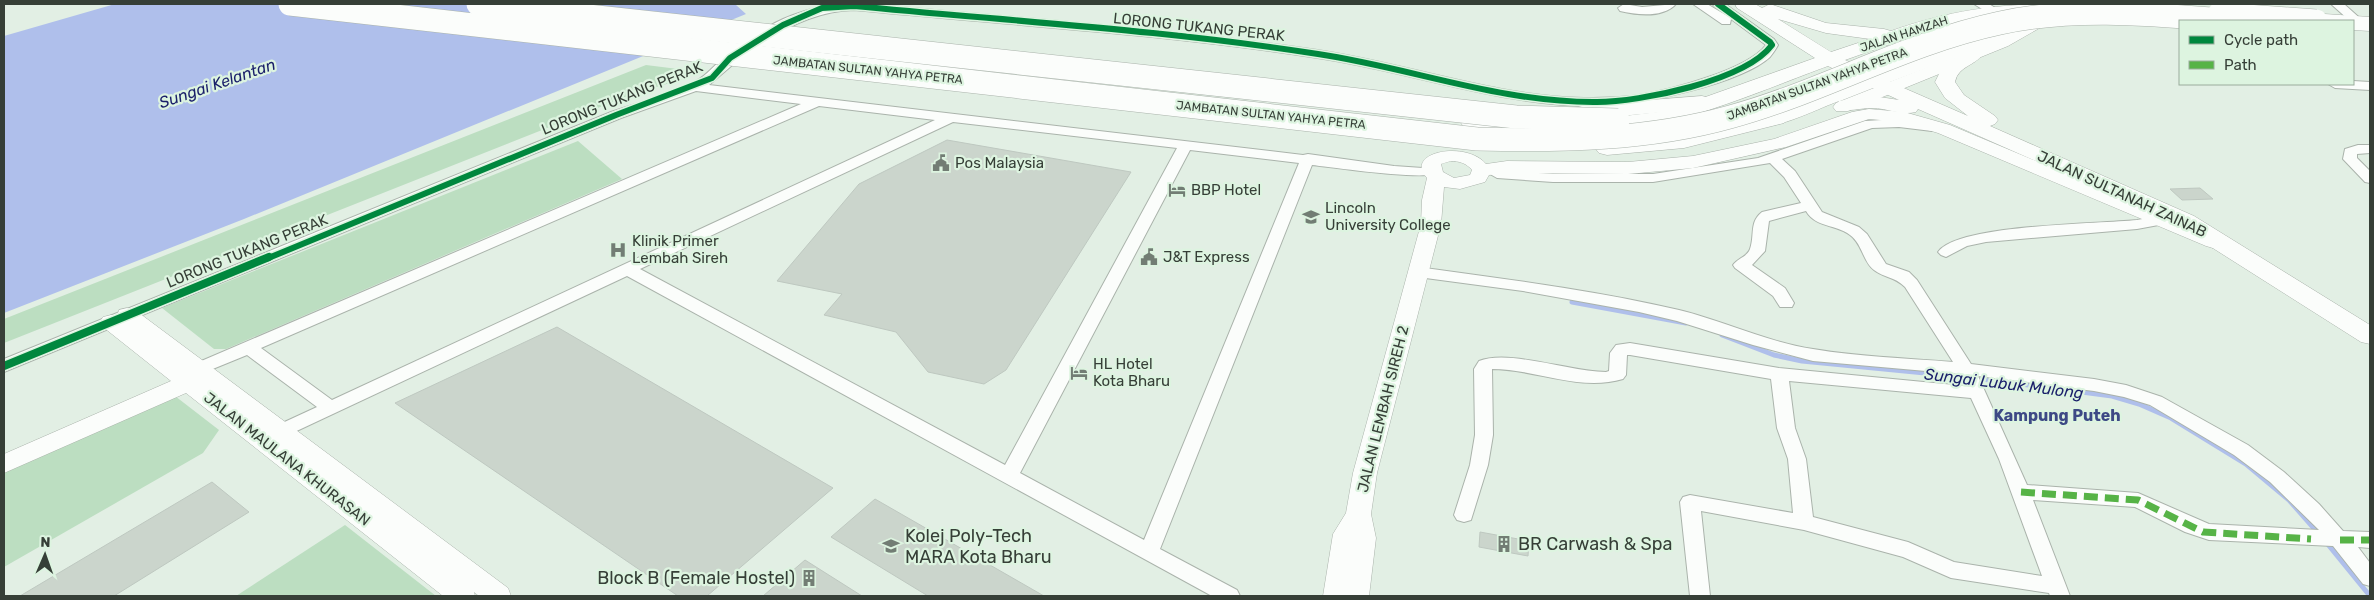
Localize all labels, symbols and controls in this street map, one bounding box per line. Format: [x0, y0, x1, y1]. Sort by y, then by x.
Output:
street label: LORONG TUKANG PERAK [1112, 9, 1286, 45]
street label: JALAN HAMZAH [1858, 13, 1950, 55]
legend [2179, 20, 2354, 85]
text: Cycle path [2224, 31, 2298, 49]
street label: JAMBATAN SULTAN YAHYA PETRA [1725, 45, 1909, 123]
street label: JAMBATAN SULTAN YAHYA PETRA [772, 53, 964, 87]
water label: Sungai Kelantan [156, 55, 278, 112]
text: Path [2224, 56, 2257, 74]
street label: LORONG TUKANG PERAK [539, 57, 705, 139]
street label: JAMBATAN SULTAN YAHYA PETRA [1175, 98, 1367, 132]
street label: JALAN SULTANAH ZAINAB [2035, 147, 2209, 241]
public building icon: Pos Malaysia [931, 153, 951, 173]
place label: Pos Malaysia [955, 154, 1044, 172]
hotel icon: BBP Hotel [1167, 180, 1187, 200]
place label: BBP Hotel [1191, 181, 1261, 199]
place label: Lincoln University College [1325, 199, 1451, 234]
school or university icon: Lincoln University College [1301, 207, 1321, 227]
street label: LORONG TUKANG PERAK [164, 210, 330, 292]
place label: Klinik Primer Lembah Sireh [632, 232, 728, 267]
hospital icon: Klinik Primer Lembah Sireh [608, 240, 628, 260]
public building icon: J&T Express [1139, 247, 1159, 267]
place label: J&T Express [1163, 248, 1250, 266]
street label: JALAN LEMBAH SIREH 2 [1354, 324, 1412, 494]
place label: HL Hotel Kota Bharu [1093, 355, 1170, 390]
hotel icon: HL Hotel Kota Bharu [1069, 363, 1089, 383]
water label: Sungai Lubuk Mulong [1923, 364, 2085, 403]
street label: JALAN MAULANA KHURASAN [200, 388, 374, 530]
district label: Kampung Puteh [1993, 406, 2121, 425]
place label: Kolej Poly-Tech MARA Kota Bharu [905, 525, 1052, 568]
north arrow [20, 530, 70, 580]
place label: BR Carwash & Spa [1518, 533, 1672, 555]
text: N [40, 534, 51, 551]
building icon: BR Carwash & Spa [1494, 534, 1514, 554]
school or university icon: Kolej Poly-Tech MARA Kota Bharu [881, 536, 901, 556]
place label: Block B (Female Hostel) [597, 567, 795, 589]
building icon: Block B (Female Hostel) [799, 568, 819, 588]

